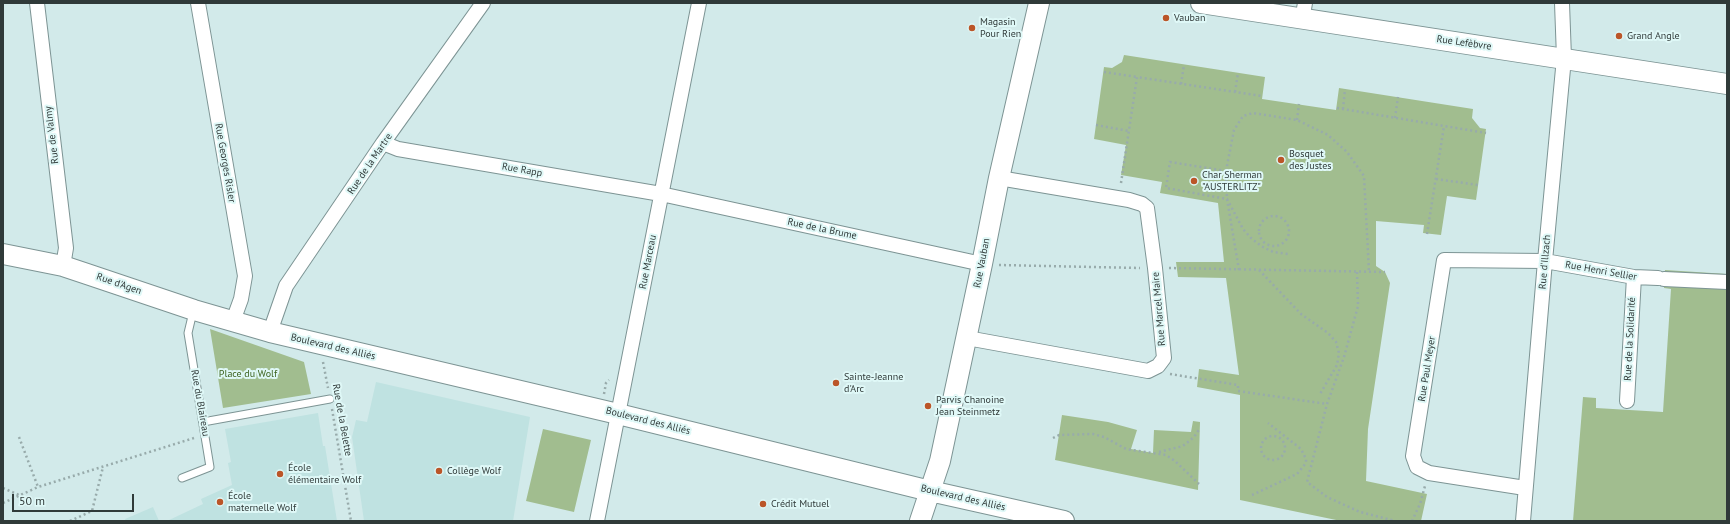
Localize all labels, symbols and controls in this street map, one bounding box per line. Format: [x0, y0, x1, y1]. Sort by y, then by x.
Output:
place label: Vauban [1174, 12, 1205, 24]
marker: Vauban [1161, 13, 1171, 23]
place label: Magasin Pour Rien [980, 16, 1021, 40]
marker: Magasin Pour Rien [967, 23, 977, 33]
place label: Grand Angle [1627, 30, 1680, 42]
marker: Grand Angle [1614, 31, 1624, 41]
street label: Rue Lefèbvre [1436, 33, 1492, 53]
street label: Rue de Valmy [43, 106, 61, 164]
street label: Rue Georges Risler [212, 122, 238, 204]
street label: Rue de la Martre [345, 131, 395, 197]
place label: Bosquet des Justes [1289, 148, 1331, 172]
marker: Bosquet des Justes [1276, 155, 1286, 165]
street label: Rue Rapp [501, 161, 543, 179]
place label: Char Sherman "AUSTERLITZ" [1202, 169, 1262, 192]
marker: Char Sherman "AUSTERLITZ" [1189, 176, 1199, 186]
street label: Rue de la Brume [786, 216, 858, 242]
street label: Rue Marceau [637, 234, 659, 290]
street label: Rue d'Illzach [1537, 234, 1553, 290]
street label: Rue Vauban [971, 237, 993, 289]
street label: Rue Henri Sellier [1564, 259, 1638, 283]
street label: Rue d'Agen [95, 271, 143, 297]
street label: Rue Marcel Maire [1150, 271, 1168, 347]
street label: Rue de la Solidarité [1622, 297, 1638, 381]
street label: Boulevard des Alliés [289, 331, 377, 363]
street label: Rue Paul Meyer [1416, 335, 1438, 403]
park label: Place du Wolf [219, 368, 277, 380]
street label: Rue du Blaireau [188, 369, 212, 437]
place label: Sainte-Jeanne d'Arc [844, 371, 903, 394]
marker: Sainte-Jeanne d'Arc [831, 378, 841, 388]
street label: Rue de la Belette [330, 383, 354, 457]
place label: Parvis Chanoine Jean Steinmetz [936, 394, 1004, 418]
marker: Parvis Chanoine Jean Steinmetz [923, 401, 933, 411]
street label: Boulevard des Alliés [605, 405, 691, 437]
place label: École élémentaire Wolf [288, 462, 361, 486]
place label: Collège Wolf [447, 465, 501, 477]
marker: Collège Wolf [434, 466, 444, 476]
marker: École élémentaire Wolf [275, 469, 285, 479]
street label: Boulevard des Alliés [919, 482, 1007, 514]
scale bar [14, 486, 136, 512]
place label: École maternelle Wolf [228, 490, 296, 514]
text: 50 m [19, 493, 45, 508]
marker: École maternelle Wolf [215, 497, 225, 507]
place label: Crédit Mutuel [771, 498, 829, 510]
marker: Crédit Mutuel [758, 499, 768, 509]

